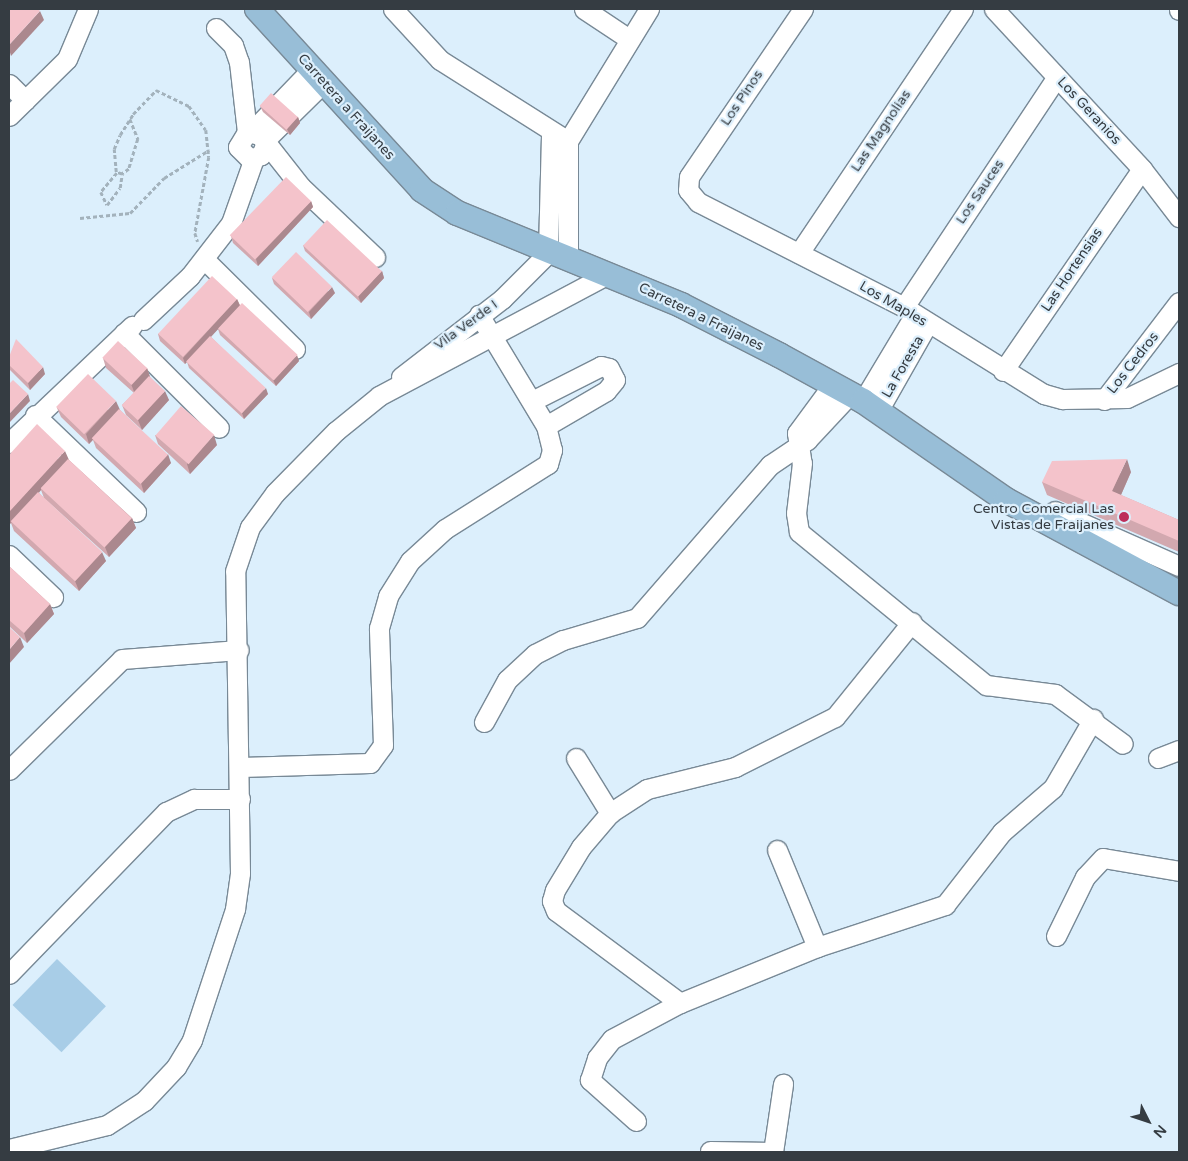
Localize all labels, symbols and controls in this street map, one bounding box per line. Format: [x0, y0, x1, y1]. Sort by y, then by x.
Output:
street label: Carretera a Fraijanes [294, 50, 398, 164]
street label: Los Pinos [717, 67, 767, 129]
street label: Los Geranios [1054, 74, 1124, 148]
street label: Las Magnolias [847, 87, 915, 175]
street label: Los Sauces [952, 157, 1008, 227]
street label: Las Hortensias [1038, 225, 1106, 315]
street label: Los Maples [856, 278, 930, 330]
street label: Carretera a Fraijanes [636, 279, 766, 355]
street label: Vila Verde I [431, 296, 501, 354]
street label: Los Cedros [1104, 329, 1162, 397]
street label: La Foresta [878, 333, 928, 401]
place label: Centro Comercial Las Vistas de Fraijanes [973, 501, 1114, 534]
marker: Centro Comercial Las Vistas de Fraijanes [1118, 511, 1130, 523]
north arrow [1123, 1096, 1173, 1146]
text: N [1150, 1121, 1170, 1141]

